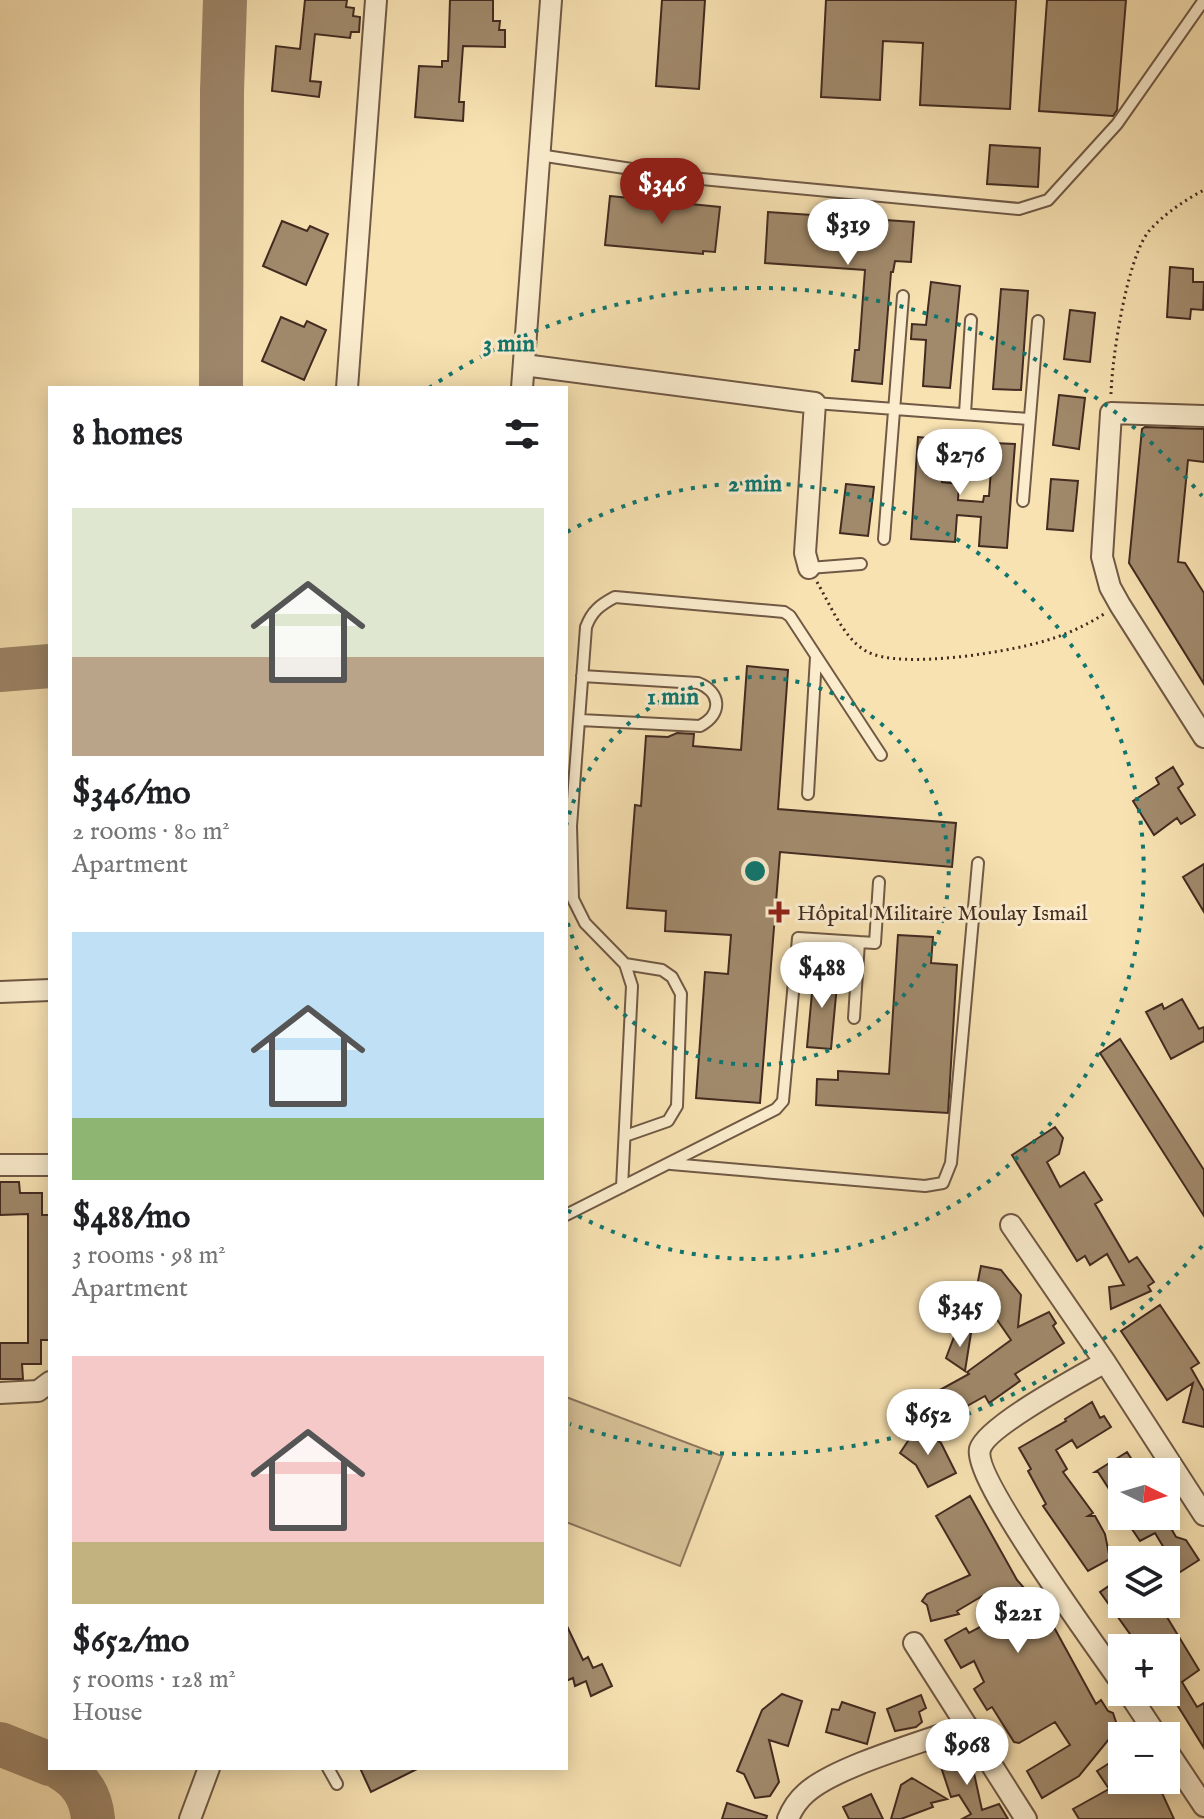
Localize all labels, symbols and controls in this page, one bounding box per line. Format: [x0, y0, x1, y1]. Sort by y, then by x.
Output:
pin: $346 [615, 158, 709, 226]
text: $346 [638, 167, 686, 200]
pin: $319 [801, 199, 895, 267]
text: $319 [825, 208, 871, 241]
text: 3 min [483, 329, 535, 360]
icon: filters [500, 412, 544, 456]
text: 8 homes [72, 413, 183, 456]
pin: $276 [913, 429, 1007, 497]
text: $276 [935, 438, 985, 471]
text: 2 min [728, 469, 782, 500]
icon: home [236, 560, 380, 704]
text: 1 min [647, 682, 699, 713]
text: $346/mo [72, 772, 191, 815]
text: 2 rooms · 80 m² [72, 815, 230, 848]
text: Apartment [72, 848, 188, 881]
centre of rings [741, 857, 769, 885]
place label: Hôpital Militaire Moulay Ismail [797, 900, 1088, 928]
marker: Hôpital Militaire Moulay Ismail [768, 901, 790, 923]
pin: $488 [775, 942, 869, 1010]
text: $488 [798, 951, 846, 984]
icon: home [236, 984, 380, 1128]
text: $488/mo [72, 1196, 190, 1239]
text: 3 rooms · 98 m² [72, 1239, 226, 1272]
text: Apartment [72, 1272, 188, 1305]
pin: $345 [913, 1281, 1007, 1349]
text: $345 [937, 1290, 983, 1323]
pin: $652 [881, 1389, 975, 1457]
text: $652 [905, 1398, 951, 1431]
icon: home [236, 1408, 380, 1552]
north arrow [1108, 1458, 1180, 1530]
map controls [1108, 1458, 1180, 1794]
button: layers [1108, 1546, 1180, 1618]
pin: $221 [971, 1587, 1065, 1655]
text: $221 [994, 1596, 1042, 1629]
text: $652/mo [72, 1620, 189, 1663]
button: + [1108, 1634, 1180, 1706]
text: 5 rooms · 128 m² [72, 1663, 236, 1696]
text: House [72, 1696, 142, 1729]
pin: $968 [920, 1719, 1014, 1787]
button: − [1108, 1722, 1180, 1794]
text: $968 [944, 1728, 990, 1761]

